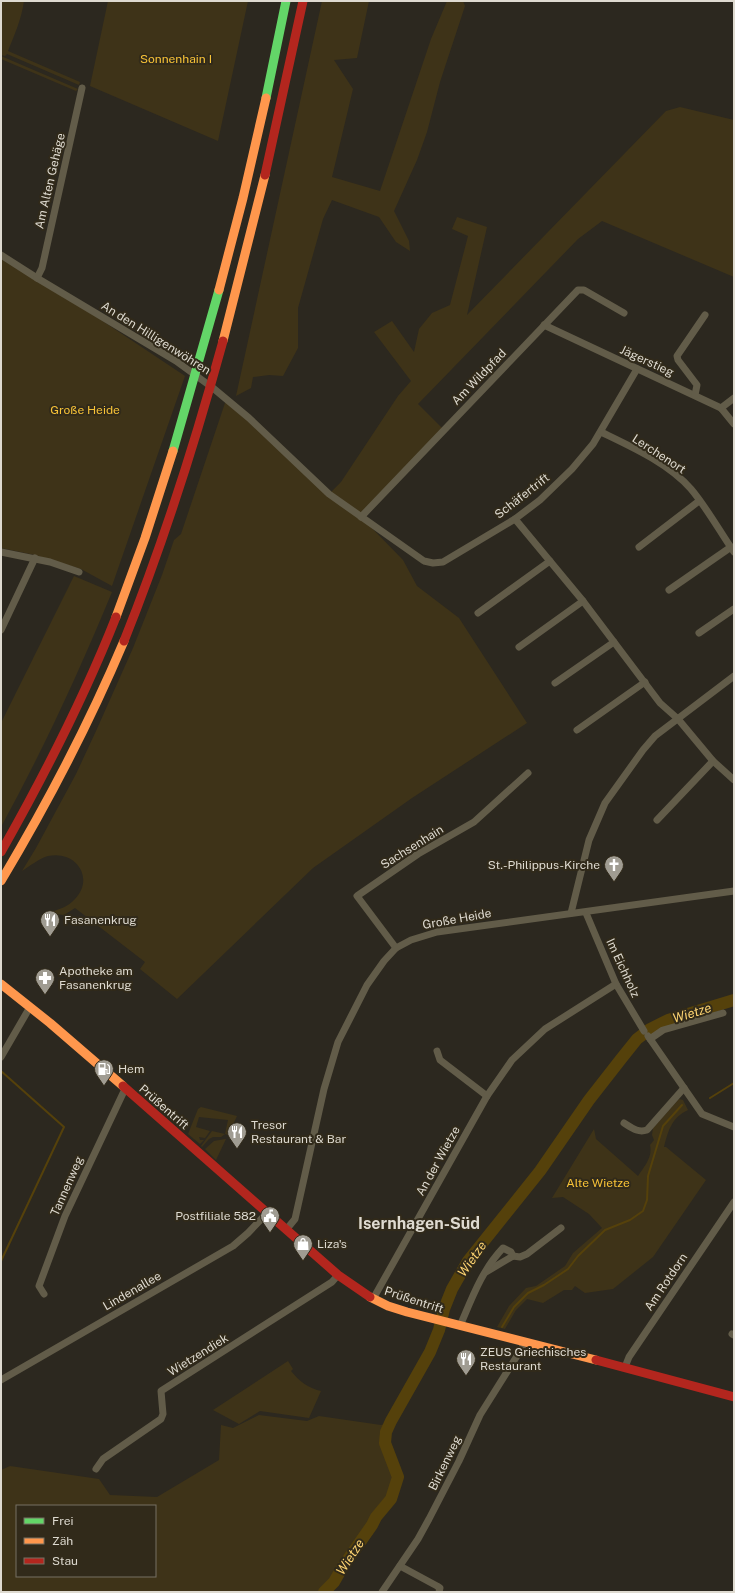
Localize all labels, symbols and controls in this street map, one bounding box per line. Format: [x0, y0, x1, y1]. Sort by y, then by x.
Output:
park label: Sonnenhain I [140, 52, 212, 66]
street label: Am Alten Gehäge [32, 132, 68, 230]
street label: An den Hilligenwöhren [99, 299, 213, 377]
street label: Jägerstieg [618, 342, 676, 380]
street label: Am Wildpfad [449, 346, 509, 408]
park label: Große Heide [50, 403, 120, 417]
street label: Lerchenort [630, 431, 689, 477]
street label: Schäfertrift [492, 470, 552, 522]
street label: Sachsenhain [378, 822, 446, 872]
church icon: St.-Philippus-Kirche [603, 854, 625, 882]
place label: St.-Philippus-Kirche [488, 858, 600, 872]
street label: Große Heide [421, 906, 493, 932]
restaurant icon: Fasanenkrug [39, 909, 61, 937]
place label: Fasanenkrug [64, 913, 137, 927]
street label: Im Eichholz [603, 936, 643, 1000]
place label: Apotheke am Fasanenkrug [59, 964, 133, 992]
pharmacy icon: Apotheke am Fasanenkrug [34, 967, 56, 995]
water label: Wietze [671, 1000, 713, 1026]
fuel station icon: Hem [93, 1058, 115, 1086]
place label: Hem [118, 1062, 144, 1076]
street label: Prüßentrift [136, 1082, 192, 1133]
place label: Tresor Restaurant & Bar [251, 1118, 346, 1146]
restaurant icon: Tresor Restaurant & Bar [226, 1121, 248, 1149]
street label: An der Wietze [413, 1123, 463, 1198]
street label: Tannenweg [48, 1154, 86, 1218]
park label: Alte Wietze [566, 1176, 630, 1190]
public building icon: Postfiliale 582 [259, 1205, 281, 1233]
place label: Postfiliale 582 [175, 1209, 256, 1223]
district label: Isernhagen-Süd [358, 1214, 480, 1233]
shop icon: Liza's [292, 1233, 314, 1261]
place label: Liza's [317, 1237, 347, 1251]
water label: Wietze [454, 1238, 490, 1280]
street label: Am Rotdorn [642, 1251, 690, 1313]
street label: Lindenallee [100, 1269, 164, 1313]
street label: Prüßentrift [383, 1284, 446, 1316]
street label: Wietzendiek [165, 1331, 231, 1379]
place label: ZEUS Griechisches Restaurant [480, 1345, 586, 1373]
restaurant icon: ZEUS Griechisches Restaurant [455, 1348, 477, 1376]
street label: Birkenweg [426, 1433, 464, 1493]
legend [16, 1505, 156, 1577]
text: Frei [52, 1514, 74, 1528]
text: Zäh [52, 1534, 73, 1548]
water label: Wietze [333, 1536, 367, 1578]
text: Stau [52, 1554, 78, 1568]

